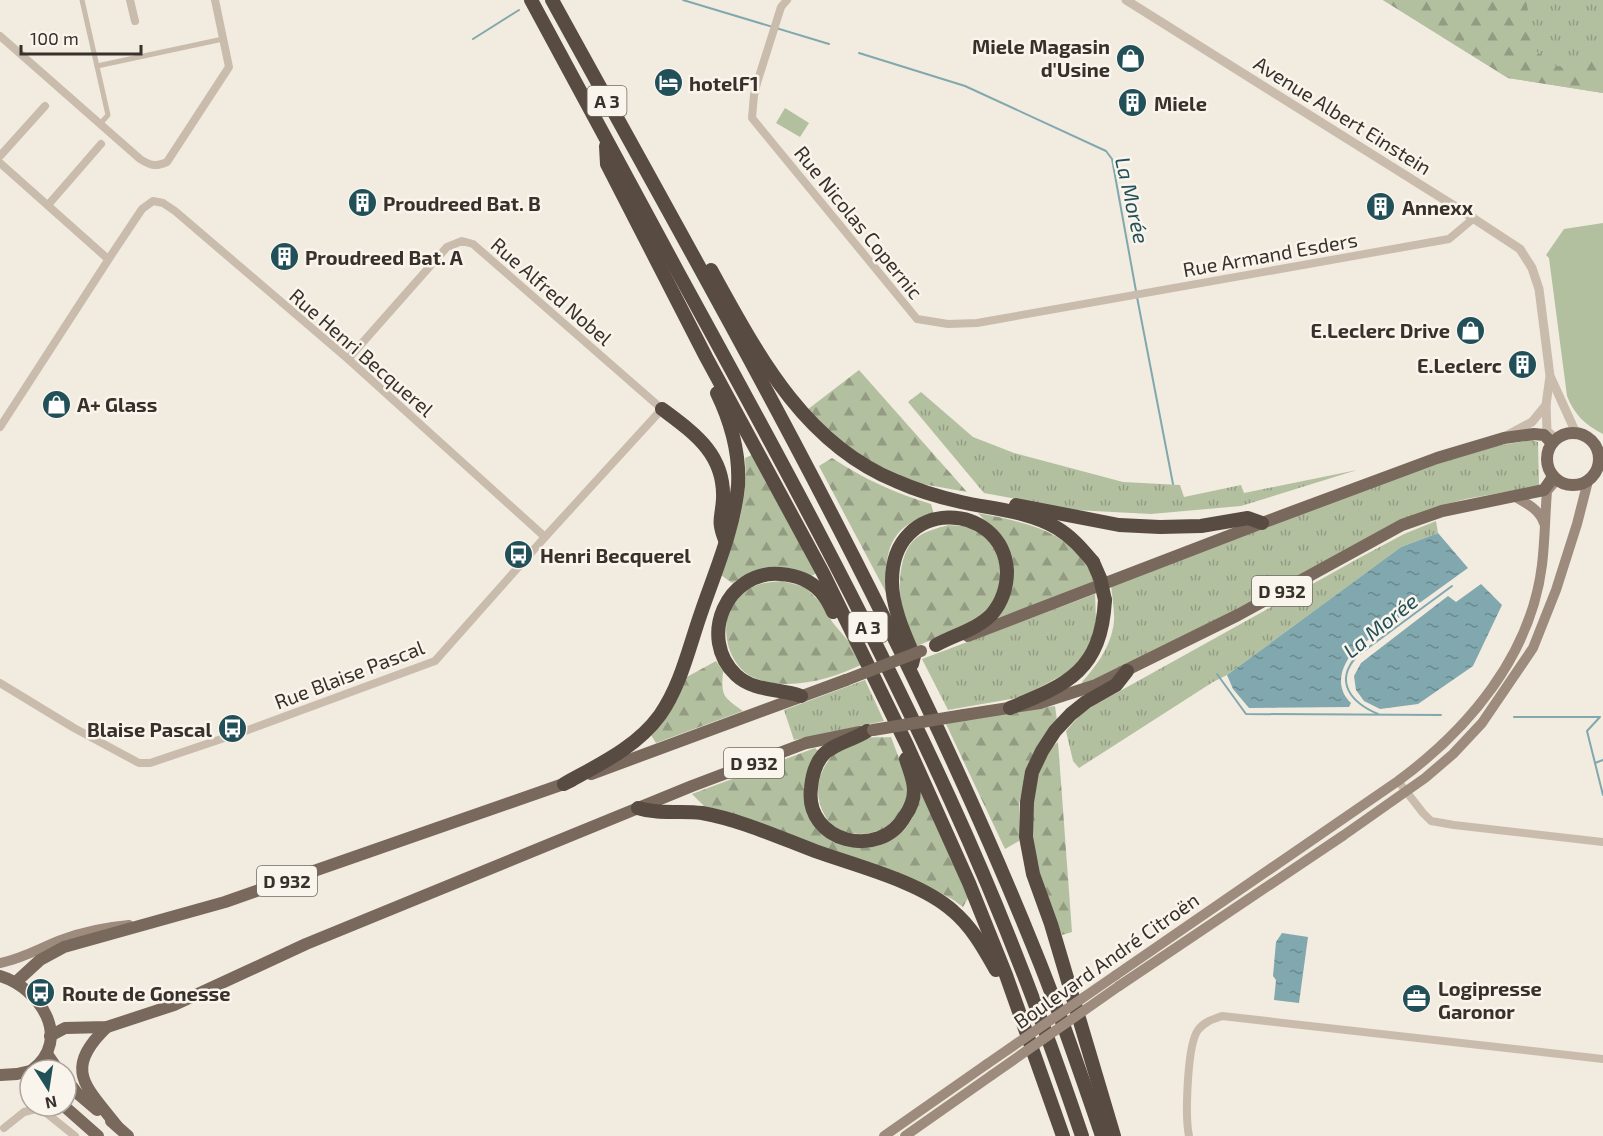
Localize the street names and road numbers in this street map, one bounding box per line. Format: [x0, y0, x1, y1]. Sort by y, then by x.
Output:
street label: Avenue Albert Einstein [1250, 51, 1436, 179]
road number: A 3 [588, 86, 626, 116]
street label: Rue Nicolas Copernic [790, 141, 928, 304]
street label: Rue Armand Esders [1181, 227, 1359, 281]
street label: Rue Alfred Nobel [487, 232, 617, 350]
street label: Rue Henri Becquerel [285, 283, 439, 421]
road number: D 932 [1252, 576, 1312, 606]
road number: A 3 [848, 612, 888, 642]
street label: Rue Blaise Pascal [271, 634, 427, 714]
road number: D 932 [724, 748, 784, 778]
road number: D 932 [257, 866, 317, 896]
street label: Boulevard André Citroën [1009, 887, 1203, 1033]

